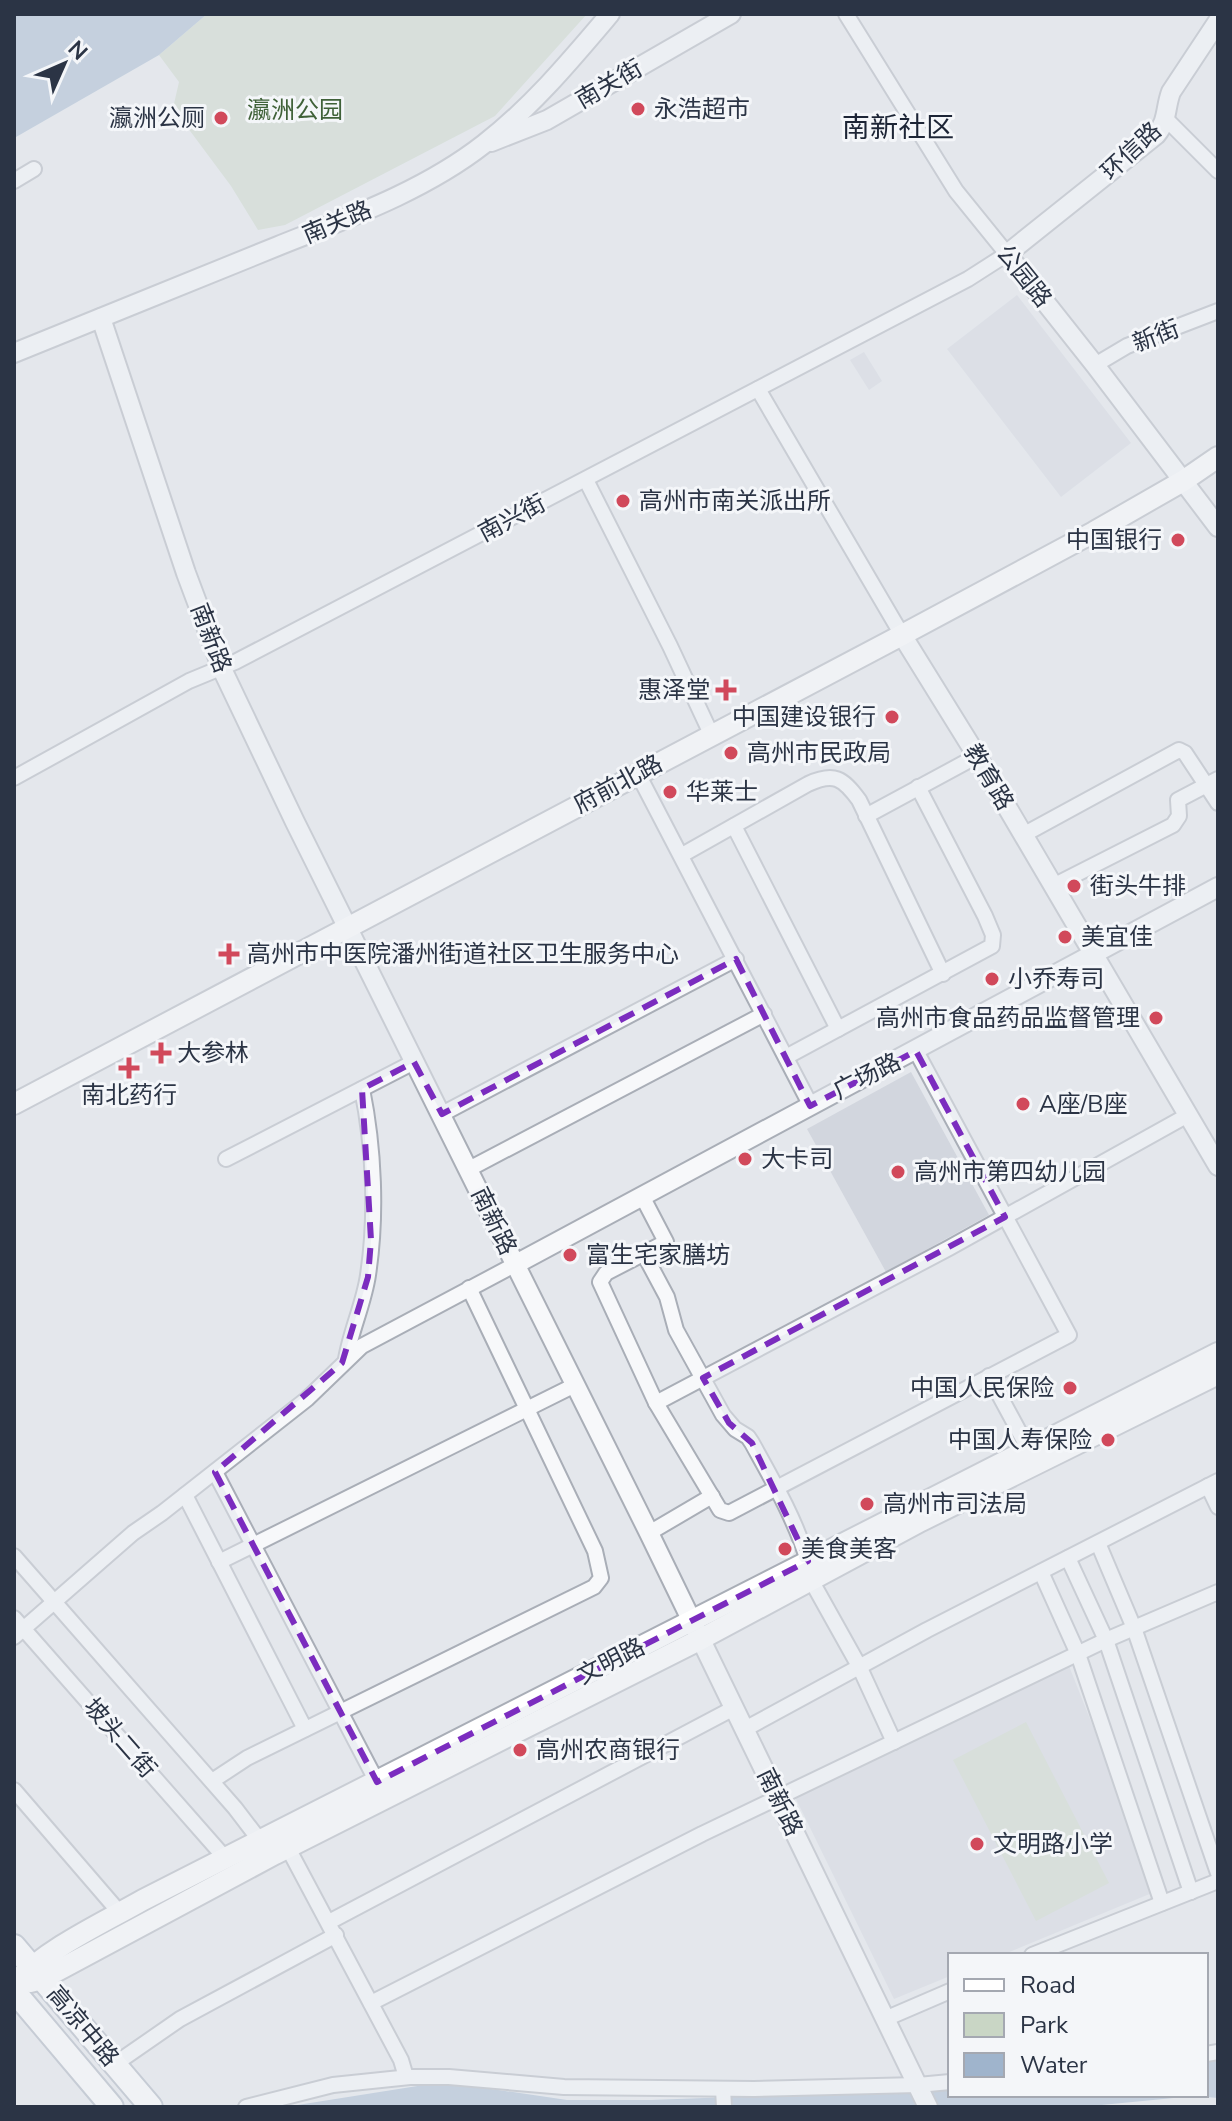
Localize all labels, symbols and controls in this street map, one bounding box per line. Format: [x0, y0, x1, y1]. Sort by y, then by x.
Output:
north arrow [24, 24, 104, 104]
text: N [61, 34, 94, 67]
street label: 南关街 [570, 52, 648, 116]
place label: 永浩超市 [654, 93, 750, 125]
park label: 瀛洲公园 [247, 94, 343, 126]
marker: 永浩超市 [629, 100, 647, 118]
place label: 瀛洲公厕 [109, 102, 205, 134]
marker: 瀛洲公厕 [212, 109, 230, 127]
district label: 南新社区 [842, 109, 954, 147]
street label: 环信路 [1094, 115, 1168, 187]
street label: 南关路 [298, 193, 376, 251]
street label: 公园路 [989, 238, 1059, 314]
street label: 新街 [1128, 312, 1184, 360]
place label: 高州市南关派出所 [639, 485, 831, 517]
street label: 南兴街 [473, 487, 551, 549]
marker: 高州市南关派出所 [614, 492, 632, 510]
place label: 中国银行 [1066, 524, 1162, 556]
marker: 中国银行 [1169, 531, 1187, 549]
street label: 南新路 [183, 599, 239, 677]
place label: 惠泽堂 [638, 674, 710, 706]
marker: 惠泽堂 [717, 681, 735, 699]
place label: 中国建设银行 [732, 701, 876, 733]
marker: 中国建设银行 [883, 708, 901, 726]
place label: 高州市民政局 [747, 737, 891, 769]
street label: 教育路 [957, 738, 1021, 816]
marker: 高州市民政局 [722, 744, 740, 762]
street label: 府前北路 [568, 747, 668, 821]
place label: 华莱士 [686, 776, 758, 808]
marker: 华莱士 [661, 783, 679, 801]
place label: 街头牛排 [1090, 870, 1186, 902]
marker: 街头牛排 [1065, 877, 1083, 895]
place label: 美宜佳 [1081, 921, 1153, 953]
marker: 美宜佳 [1056, 928, 1074, 946]
place label: 高州市中医院潘州街道社区卫生服务中心 [247, 938, 679, 970]
marker: 高州市中医院潘州街道社区卫生服务中心 [218, 943, 240, 965]
place label: 小乔寿司 [1008, 963, 1104, 995]
marker: 小乔寿司 [983, 970, 1001, 988]
place label: 高州市食品药品监督管理 [876, 1002, 1140, 1034]
marker: 高州市食品药品监督管理 [1147, 1009, 1165, 1027]
place label: 大参林 [177, 1037, 249, 1069]
marker: 大参林 [152, 1044, 170, 1062]
street label: 广场路 [828, 1045, 906, 1107]
marker: 南北药行 [120, 1059, 138, 1077]
place label: 南北药行 [81, 1079, 177, 1111]
place label: A座/B座 [1039, 1088, 1128, 1120]
marker: A座/B座 [1014, 1095, 1032, 1113]
place label: 大卡司 [761, 1143, 833, 1175]
marker: 大卡司 [736, 1150, 754, 1168]
place label: 高州市第四幼儿园 [914, 1156, 1106, 1188]
marker: 高州市第四幼儿园 [889, 1163, 907, 1181]
street label: 南新路 [464, 1182, 524, 1260]
place label: 富生宅家膳坊 [586, 1239, 730, 1271]
marker: 富生宅家膳坊 [561, 1246, 579, 1264]
place label: 中国人民保险 [910, 1372, 1054, 1404]
marker: 中国人民保险 [1061, 1379, 1079, 1397]
place label: 中国人寿保险 [948, 1424, 1092, 1456]
marker: 中国人寿保险 [1099, 1431, 1117, 1449]
place label: 高州市司法局 [883, 1488, 1027, 1520]
marker: 高州市司法局 [858, 1495, 876, 1513]
place label: 美食美客 [801, 1533, 897, 1565]
marker: 美食美客 [776, 1540, 794, 1558]
street label: 文明路 [572, 1630, 650, 1692]
street label: 坡头二街 [76, 1691, 164, 1785]
place label: 高州农商银行 [536, 1734, 680, 1766]
marker: 高州农商银行 [511, 1741, 529, 1759]
street label: 南新路 [750, 1763, 810, 1841]
place label: 文明路小学 [993, 1828, 1113, 1860]
marker: 文明路小学 [968, 1835, 986, 1853]
legend [948, 1953, 1208, 2097]
text: Road [1020, 1969, 1076, 2001]
street label: 高凉中路 [40, 1979, 126, 2073]
text: Park [1020, 2009, 1069, 2041]
text: Water [1020, 2049, 1088, 2081]

